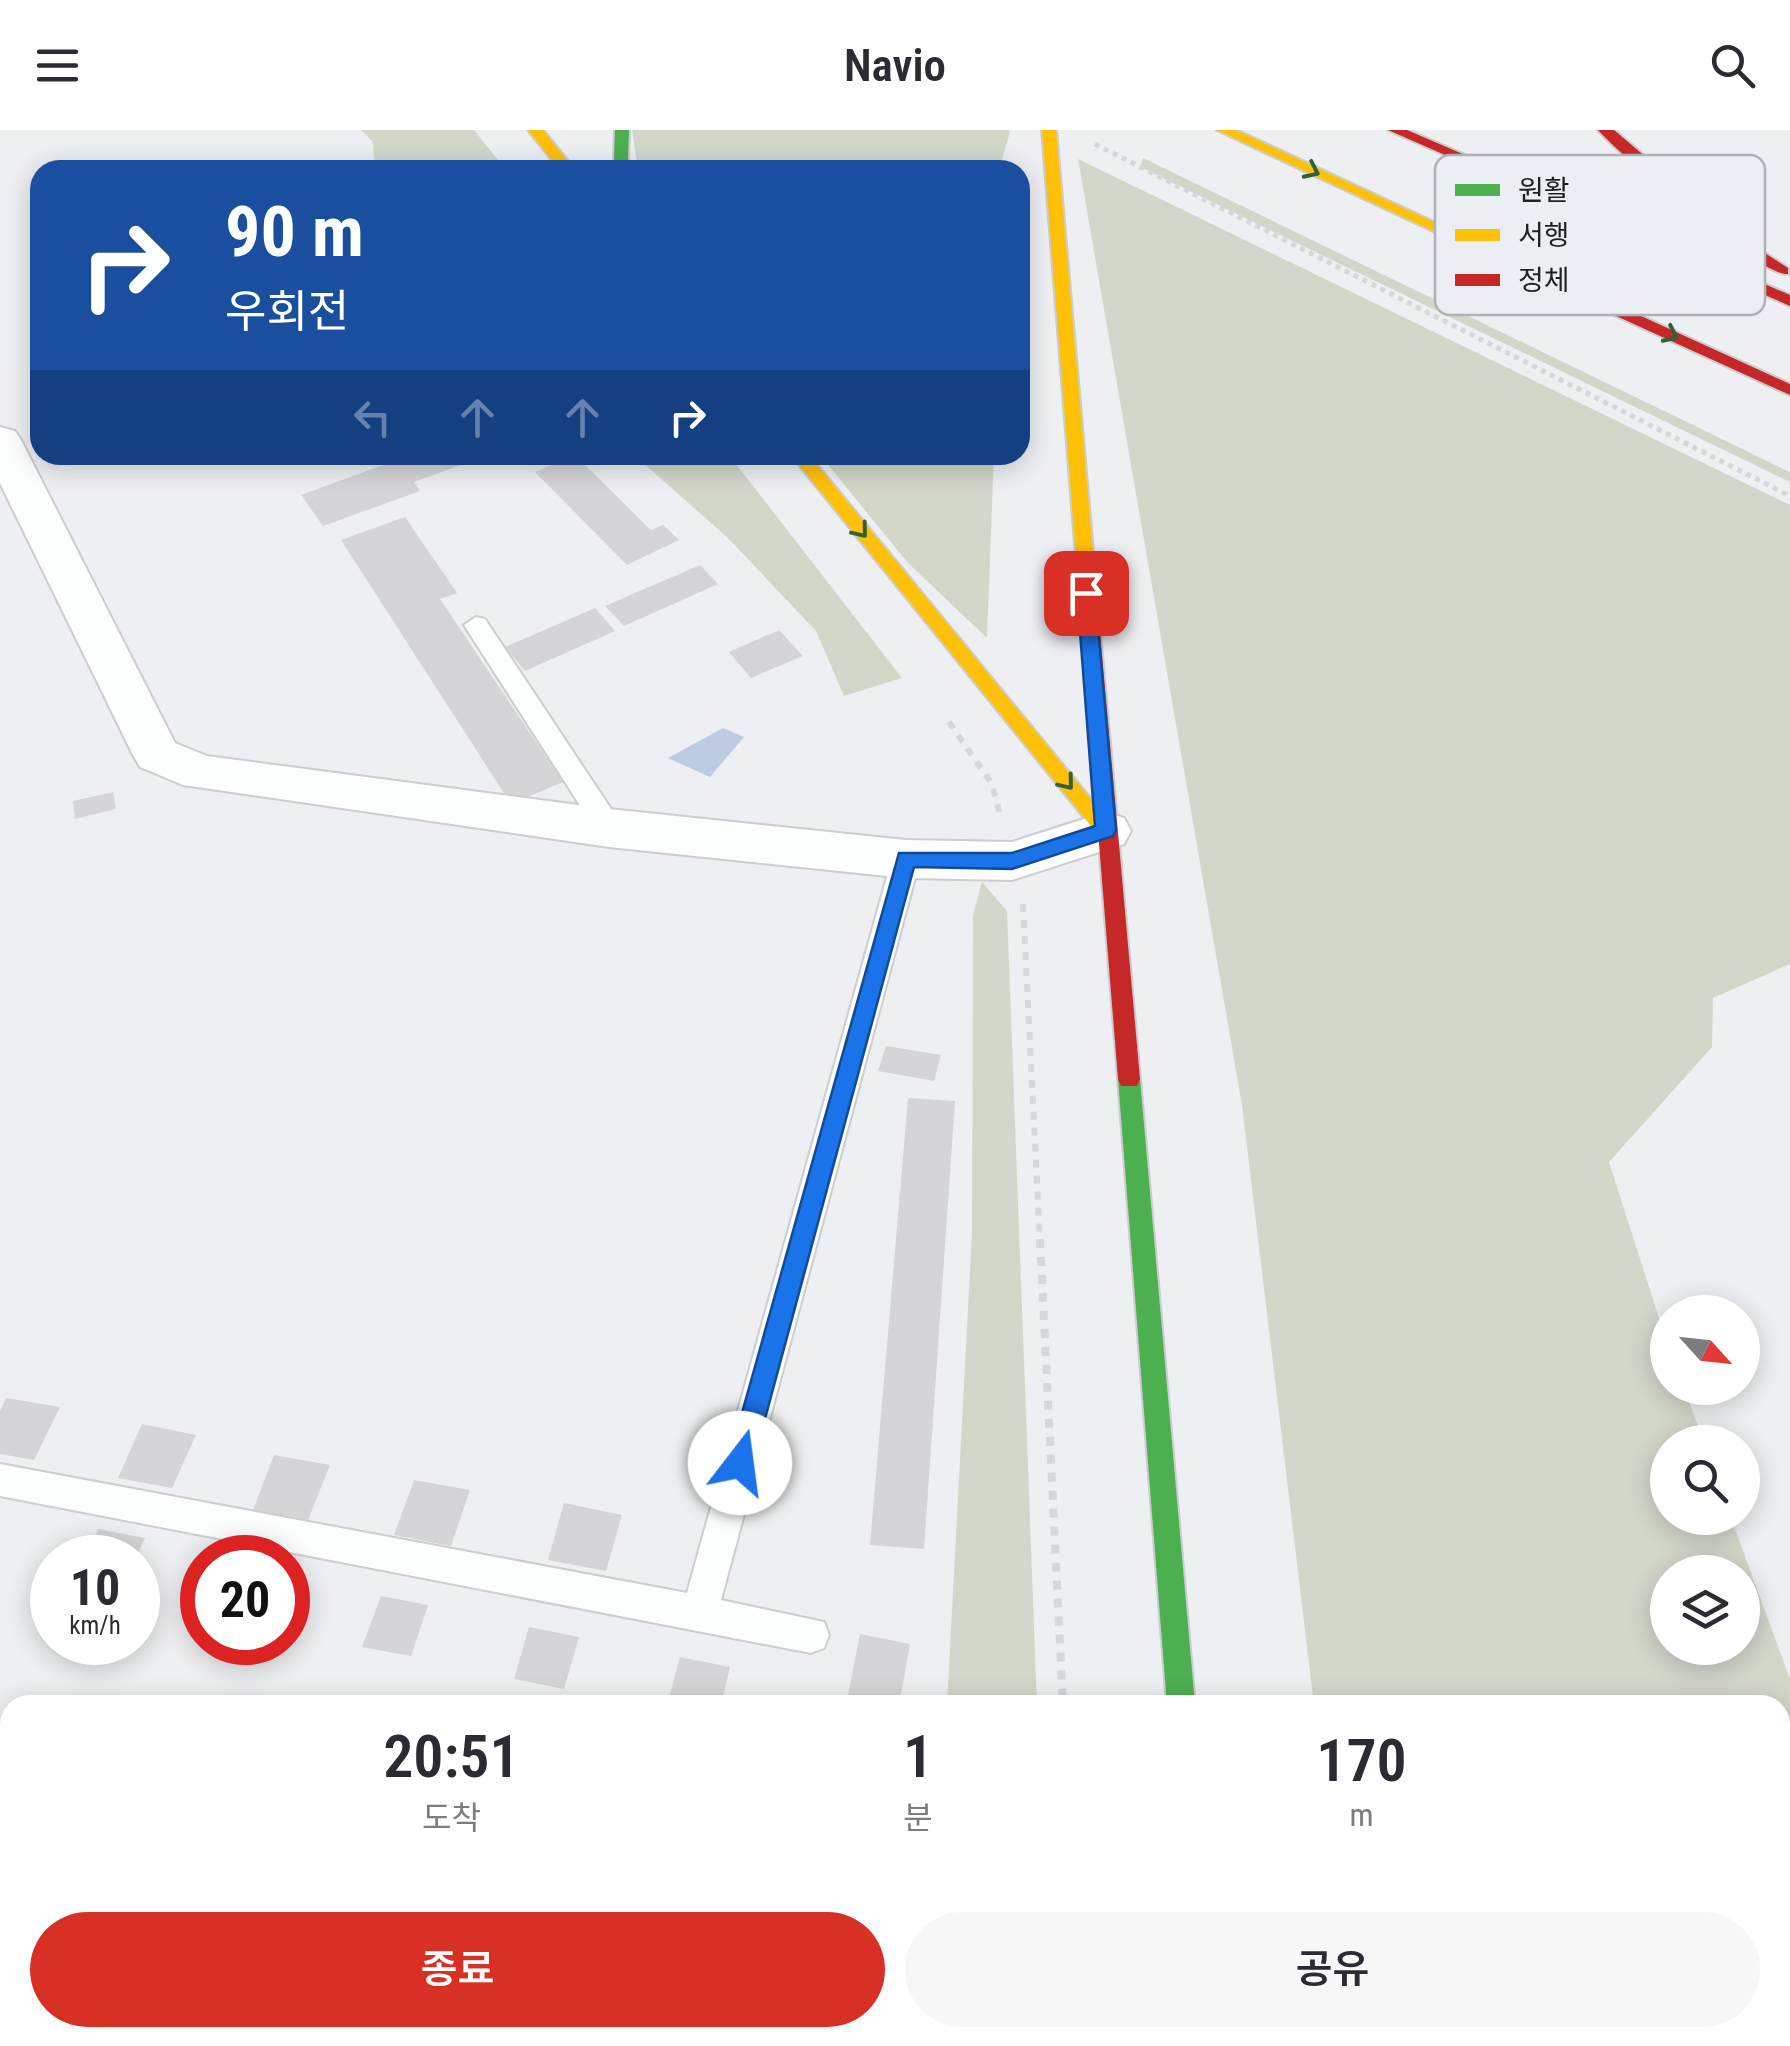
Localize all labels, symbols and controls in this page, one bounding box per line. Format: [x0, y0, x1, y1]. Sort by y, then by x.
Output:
icon: menu [30, 38, 85, 93]
icon: search [1705, 38, 1760, 93]
text: Navio [844, 39, 946, 92]
legend [1435, 155, 1765, 315]
one-way arrow [1302, 158, 1320, 178]
text: 원활 [1518, 174, 1570, 207]
text: 90 m [225, 191, 364, 273]
icon: right [60, 200, 190, 330]
text: 서행 [1518, 219, 1570, 252]
text: 정체 [1518, 264, 1570, 297]
text: 우회전 [225, 285, 349, 338]
one-way arrow [1661, 323, 1679, 343]
icon: left [345, 390, 400, 445]
icon: ahead [450, 390, 505, 445]
icon: ahead [555, 390, 610, 445]
icon: right [660, 390, 715, 445]
one-way arrow [849, 519, 867, 537]
pin [1044, 551, 1129, 636]
icon: arrive [1059, 566, 1114, 621]
one-way arrow [1055, 771, 1073, 789]
north arrow [1650, 1295, 1760, 1405]
map controls [1650, 1295, 1760, 1665]
position arrow [688, 1411, 792, 1515]
button: search [1650, 1425, 1760, 1535]
speed limit sign: 20 [180, 1535, 310, 1665]
button: layers [1650, 1555, 1760, 1665]
text: 10 [70, 1559, 120, 1617]
text: km/h [69, 1611, 121, 1640]
text: 20:51 [383, 1721, 520, 1792]
text: 1 [903, 1721, 933, 1792]
text: 170 [1316, 1725, 1407, 1796]
text: m [1349, 1796, 1374, 1834]
text: 도착 [422, 1799, 481, 1837]
text: 분 [903, 1799, 933, 1837]
button: 종료 [30, 1912, 885, 2027]
button: 공유 [905, 1912, 1760, 2027]

